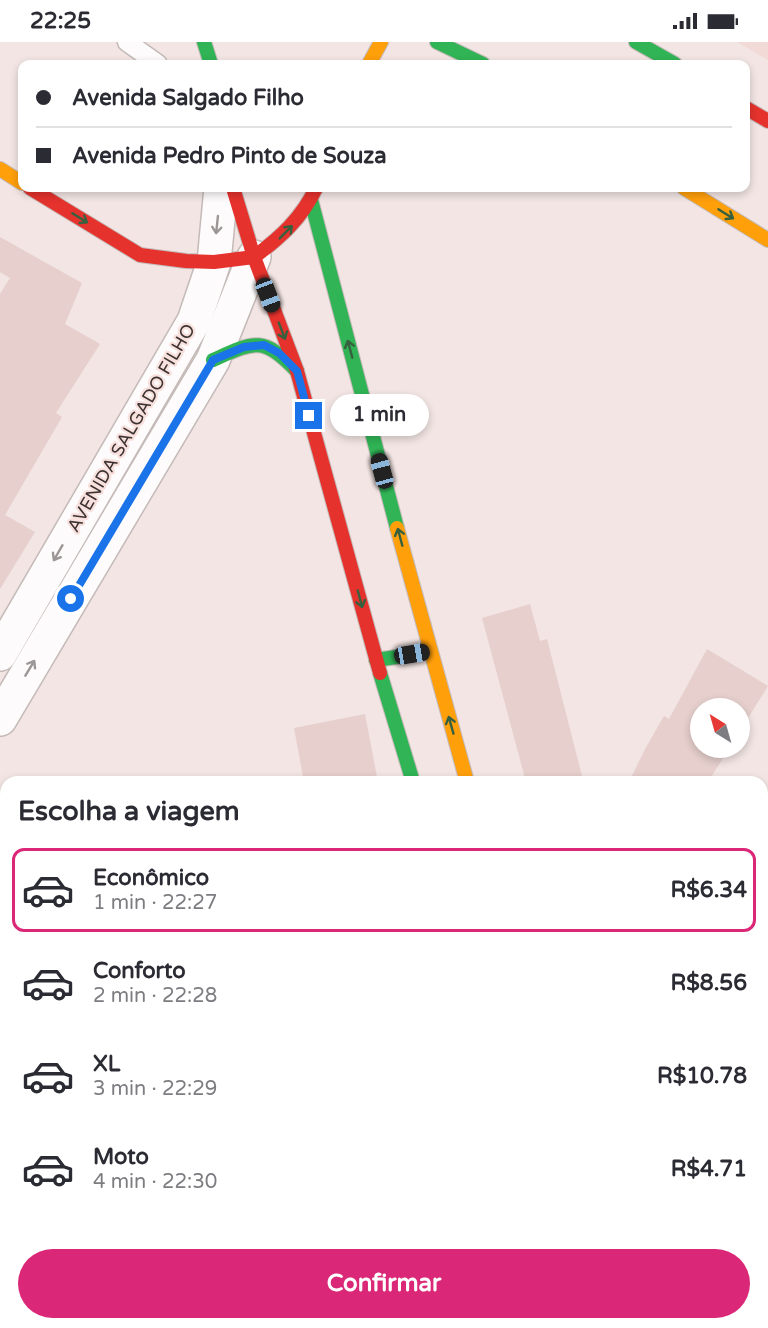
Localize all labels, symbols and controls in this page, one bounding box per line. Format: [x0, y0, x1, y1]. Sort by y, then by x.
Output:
text: 22:25 [30, 8, 91, 34]
text: Avenida Salgado Filho [72, 85, 304, 111]
text: Avenida Pedro Pinto de Souza [72, 143, 387, 169]
one-way arrow [717, 208, 734, 220]
one-way arrow [71, 213, 88, 225]
one-way arrow [211, 214, 222, 234]
one-way arrow [278, 224, 293, 239]
car [253, 275, 283, 315]
street label: AVENIDA SALGADO FILHO [62, 320, 200, 536]
one-way arrow [277, 322, 288, 340]
one-way arrow [344, 339, 356, 358]
callout: 1 min [330, 395, 429, 437]
route end [295, 402, 322, 429]
text: 1 min [353, 403, 406, 427]
car [369, 451, 395, 491]
one-way arrow [393, 528, 405, 547]
one-way arrow [52, 544, 64, 561]
route start [57, 585, 84, 612]
one-way arrow [355, 589, 366, 608]
car [393, 642, 431, 666]
one-way arrow [24, 660, 36, 677]
north arrow [690, 698, 750, 758]
map controls [690, 698, 750, 758]
one-way arrow [445, 716, 456, 735]
text: Escolha a viagem [18, 795, 240, 828]
icon: car [21, 863, 75, 917]
text: Econômico [93, 865, 209, 891]
text: R$6.34 [671, 877, 747, 903]
text: 1 min · 22:27 [93, 891, 217, 915]
icon: car [21, 956, 75, 1010]
text: Conforto [93, 958, 186, 984]
text: R$8.56 [671, 970, 747, 996]
text: 2 min · 22:28 [93, 984, 217, 1008]
icon: car [21, 1049, 75, 1103]
text: XL [93, 1051, 120, 1077]
text: R$10.78 [657, 1063, 747, 1089]
text: 3 min · 22:29 [93, 1077, 217, 1101]
icon: car [21, 1142, 75, 1196]
text: Moto [93, 1144, 149, 1170]
text: R$4.71 [671, 1156, 747, 1182]
text: 4 min · 22:30 [93, 1170, 217, 1194]
button: Confirmar [18, 1249, 750, 1318]

